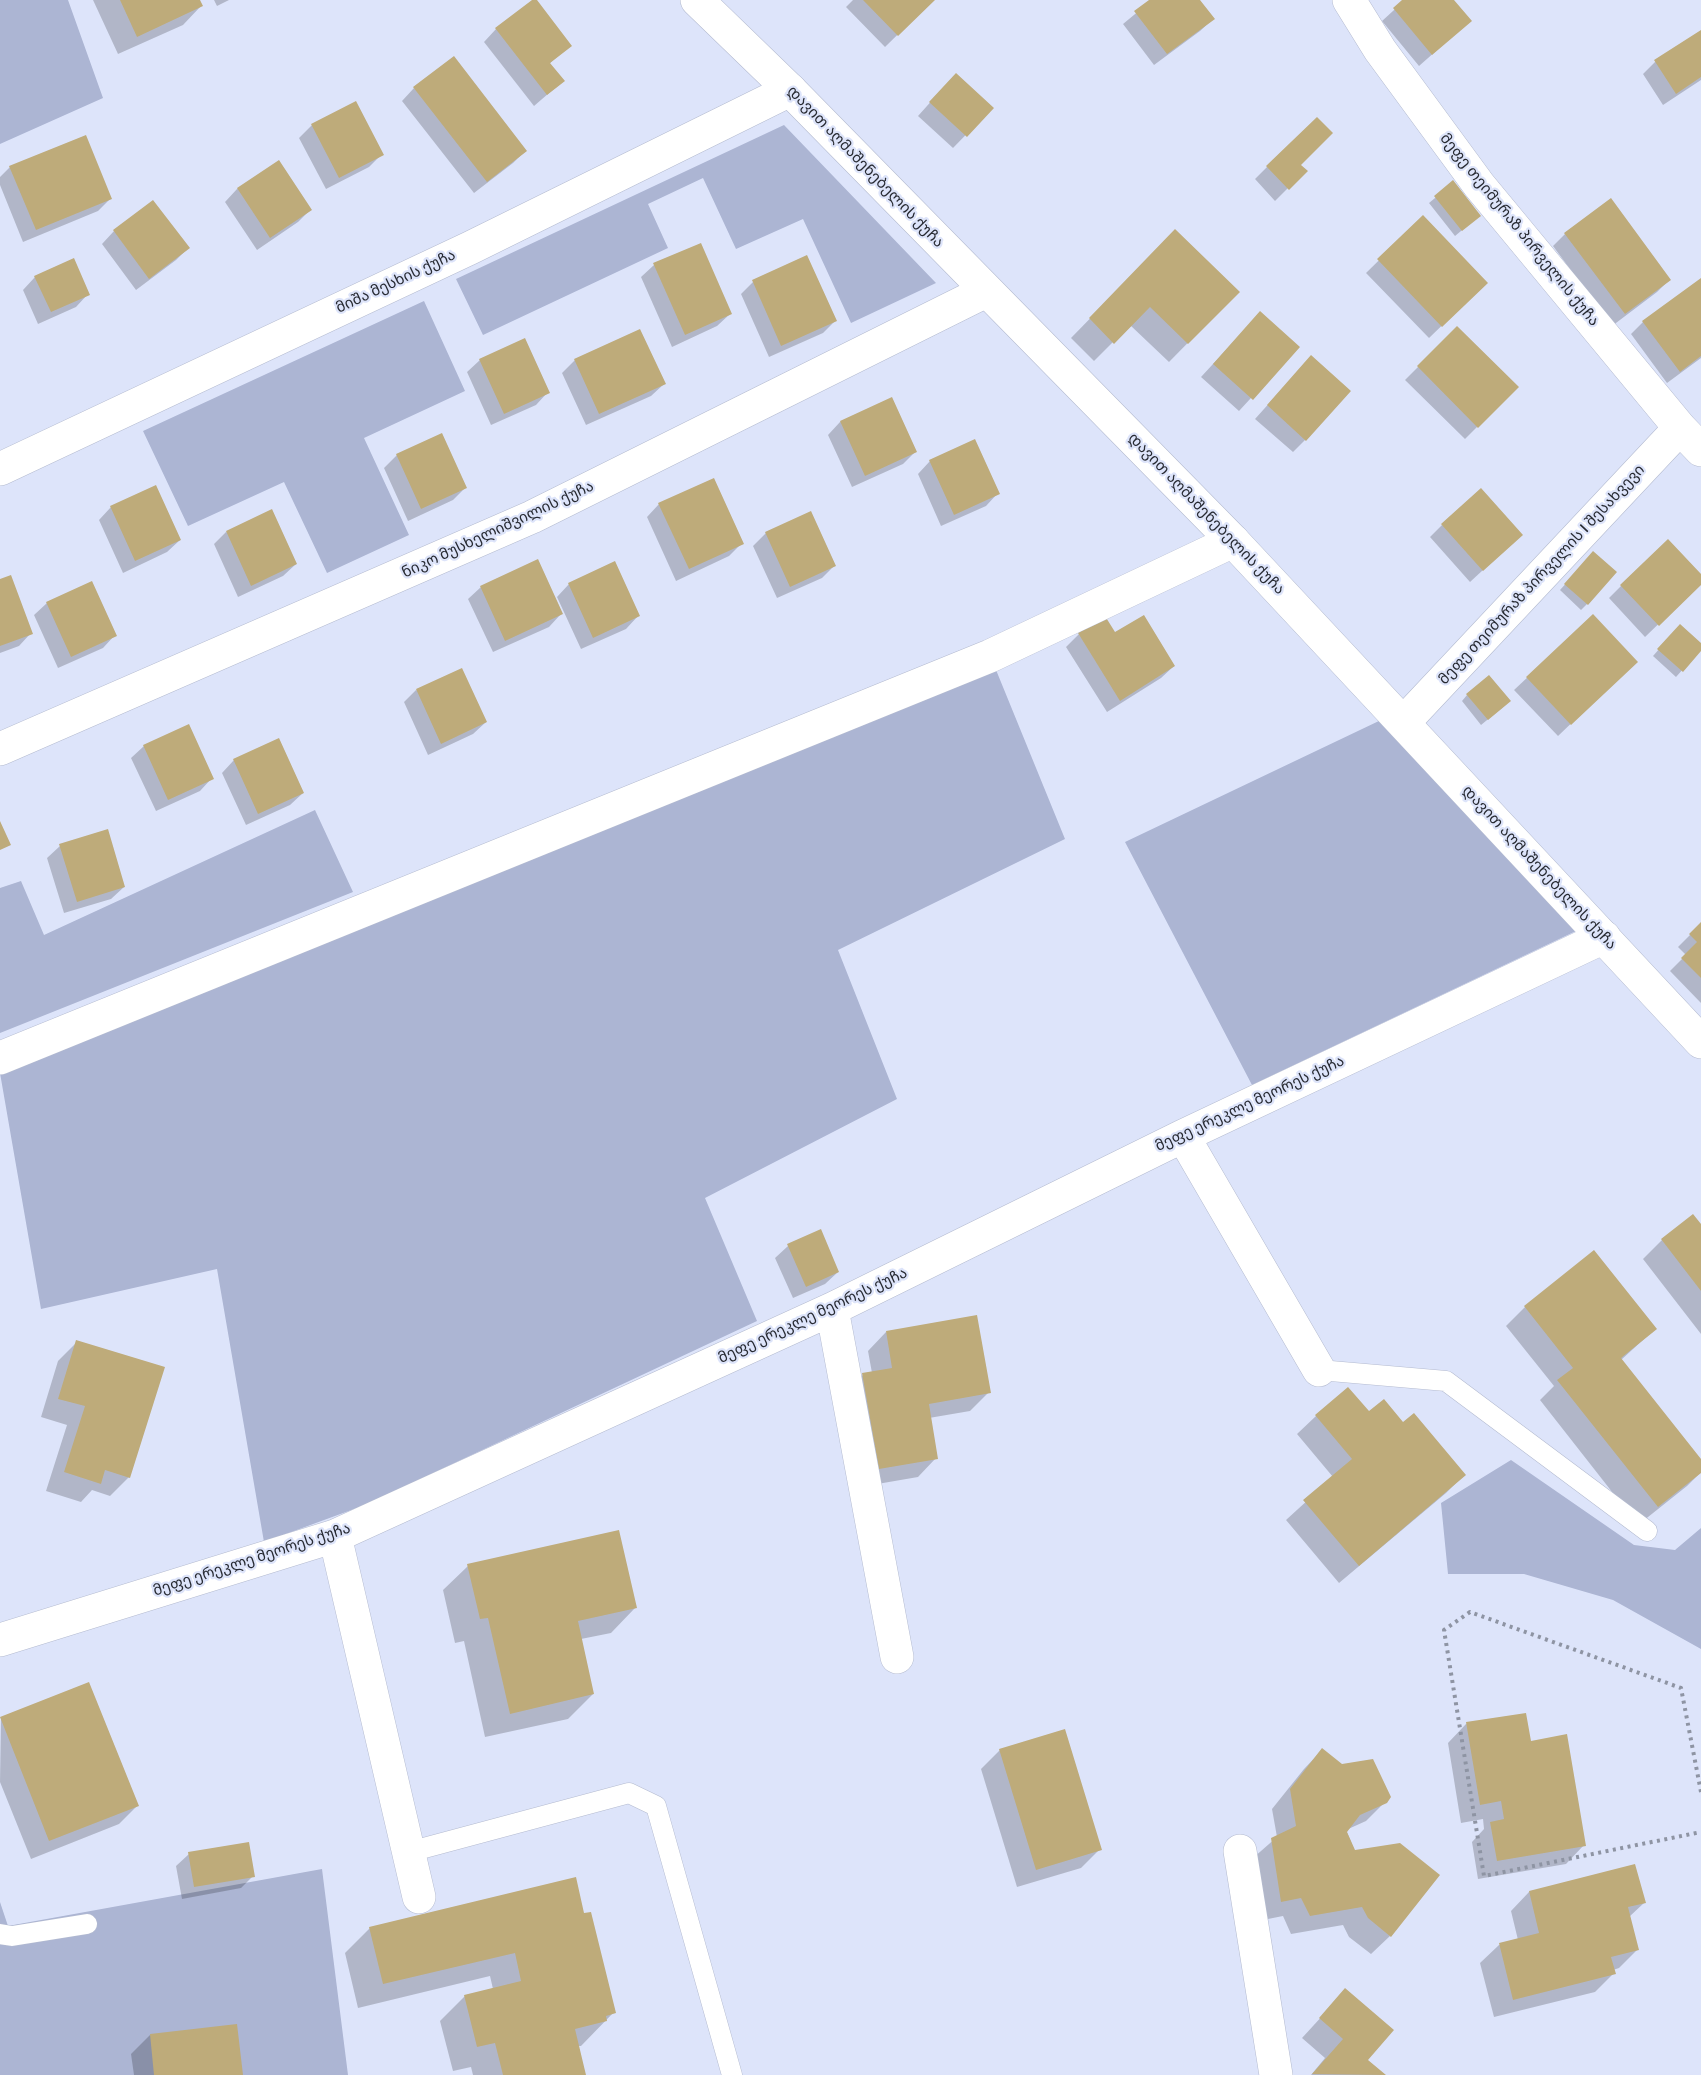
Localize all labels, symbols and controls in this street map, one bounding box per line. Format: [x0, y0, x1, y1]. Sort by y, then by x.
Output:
street label: დავით აღმაშენებელის ქუჩა [783, 82, 947, 252]
street label: მეფე თეიმურაზ პირველის ქუჩა [1436, 130, 1602, 330]
street label: მიშა მესხის ქუჩა [333, 246, 459, 318]
street label: დავით აღმაშენებელის ქუჩა [1124, 429, 1288, 599]
street label: მეფე თეიმურაზ პირველის I შესახვევი [1435, 461, 1649, 689]
street label: ნიკო მუსხელიშვილის ქუჩა [399, 478, 597, 582]
street label: დავით აღმაშენებელის ქუჩა [1458, 782, 1620, 954]
street label: მეფე ერეკლე მეორეს ქუჩა [1153, 1052, 1347, 1156]
street label: მეფე ერეკლე მეორეს ქუჩა [716, 1264, 910, 1368]
street label: მეფე ერეკლე მეორეს ქუჩა [151, 1520, 353, 1600]

